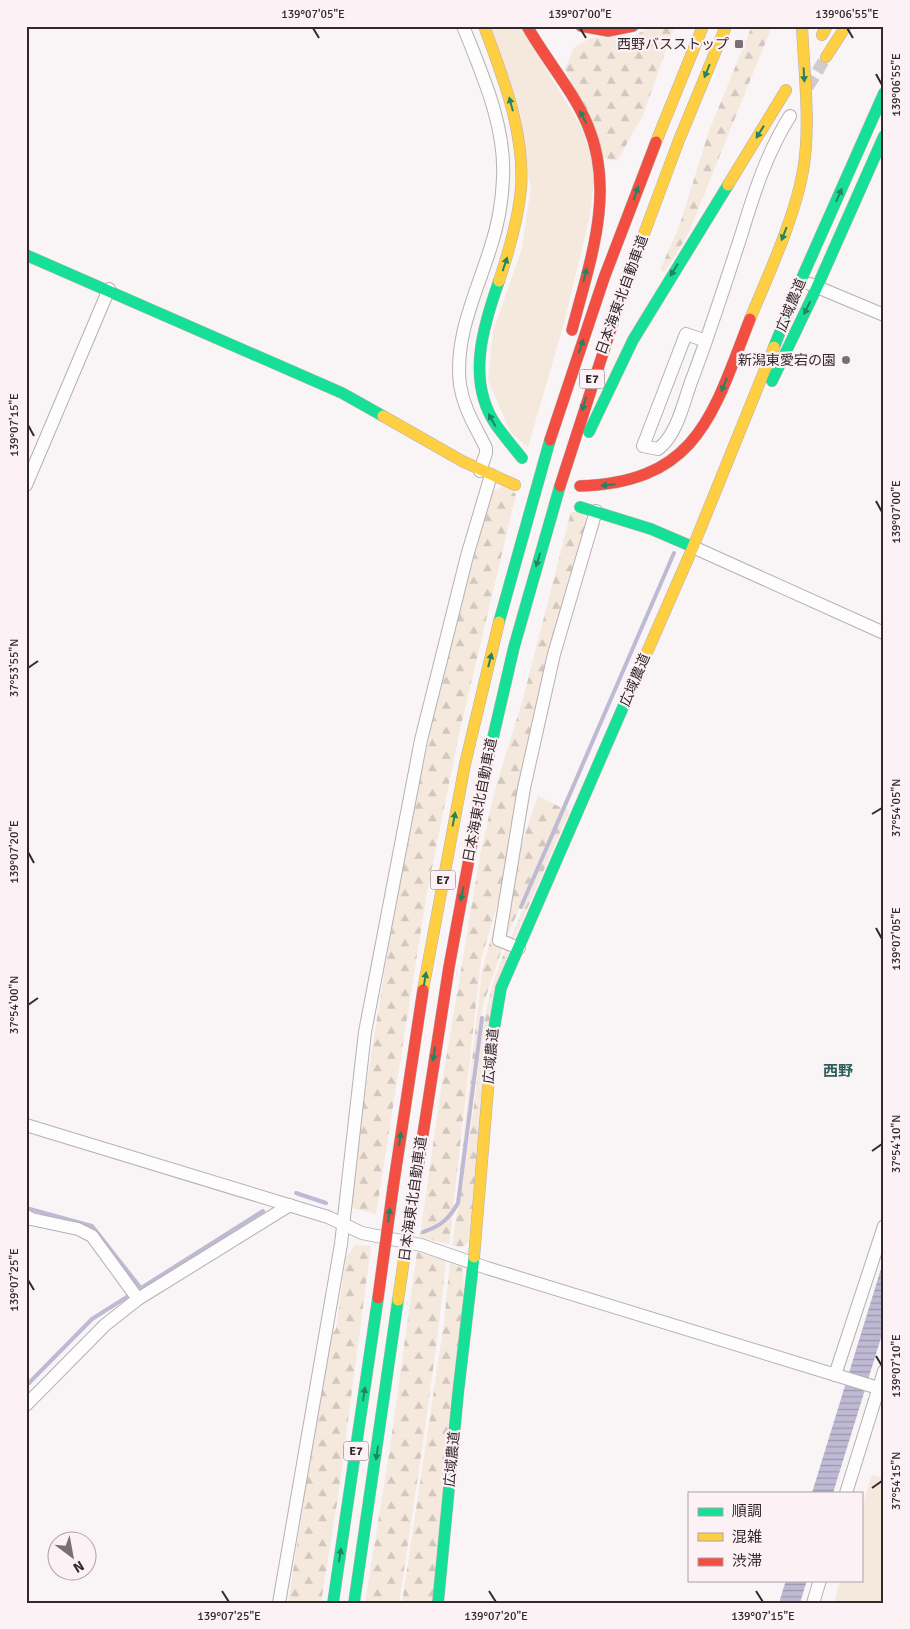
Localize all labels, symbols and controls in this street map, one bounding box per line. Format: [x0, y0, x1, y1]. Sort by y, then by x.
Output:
text: 139°07'05"E [281, 7, 345, 22]
text: 139°07'00"E [548, 7, 612, 22]
text: 139°06'55"E [815, 7, 879, 22]
place label: 西野バスストップ [617, 36, 729, 53]
marker: 西野バスストップ [733, 38, 745, 50]
text: 139°06'55"E [889, 53, 904, 117]
one-way arrow [703, 64, 711, 79]
one-way arrow [801, 67, 809, 83]
one-way arrow [507, 97, 515, 112]
one-way arrow [579, 110, 587, 124]
one-way arrow [756, 125, 765, 138]
one-way arrow [632, 185, 640, 200]
one-way arrow [835, 188, 843, 202]
one-way arrow [780, 227, 788, 242]
street label: 日本海東北自動車道 [592, 233, 652, 357]
one-way arrow [502, 256, 509, 271]
one-way arrow [670, 263, 679, 276]
one-way arrow [581, 267, 589, 282]
street label: 広域農道 [773, 276, 809, 334]
one-way arrow [802, 301, 811, 316]
one-way arrow [577, 338, 585, 353]
place label: 新潟東愛宕の園 [738, 352, 836, 369]
marker: 新潟東愛宕の園 [840, 354, 852, 366]
road number: E7 [580, 369, 604, 388]
one-way arrow [720, 378, 727, 393]
text: 139°07'15"E [7, 393, 22, 457]
one-way arrow [580, 397, 588, 412]
one-way arrow [488, 412, 496, 427]
text: 139°07'00"E [889, 480, 904, 544]
one-way arrow [600, 482, 616, 490]
one-way arrow [533, 553, 541, 568]
text: 37°53'55"N [7, 639, 22, 697]
street label: 広域農道 [616, 651, 654, 709]
one-way arrow [486, 653, 494, 668]
street label: 日本海東北自動車道 [460, 737, 500, 863]
text: 37°54'05"N [889, 779, 904, 837]
one-way arrow [451, 811, 459, 827]
text: 139°07'20"E [7, 820, 22, 884]
road number: E7 [430, 870, 456, 890]
one-way arrow [457, 886, 465, 902]
text: 139°07'05"E [889, 907, 904, 971]
one-way arrow [422, 970, 430, 986]
text: 37°54'00"N [7, 976, 22, 1034]
street label: 広域農道 [480, 1027, 502, 1085]
one-way arrow [430, 1047, 438, 1063]
district label: 西野 [823, 1062, 853, 1080]
text: 37°54'10"N [889, 1115, 904, 1173]
one-way arrow [396, 1131, 404, 1147]
street label: 日本海東北自動車道 [396, 1135, 430, 1263]
one-way arrow [385, 1207, 393, 1223]
text: 139°07'25"E [7, 1248, 22, 1312]
text: 139°07'10"E [889, 1334, 904, 1398]
one-way arrow [360, 1385, 368, 1401]
street label: 広域農道 [441, 1430, 463, 1488]
road number: E7 [344, 1442, 368, 1460]
one-way arrow [373, 1445, 381, 1461]
text: 37°54'15"N [889, 1452, 904, 1510]
legend [688, 1492, 862, 1582]
text: 順調 [732, 1502, 762, 1520]
text: 混雑 [732, 1528, 762, 1546]
north arrow [48, 1532, 98, 1582]
one-way arrow [337, 1546, 345, 1562]
text: 渋滞 [732, 1552, 762, 1570]
text: N [70, 1557, 87, 1576]
text: 139°07'25"E [197, 1609, 261, 1624]
text: 139°07'20"E [464, 1609, 528, 1624]
text: 139°07'15"E [731, 1609, 795, 1624]

